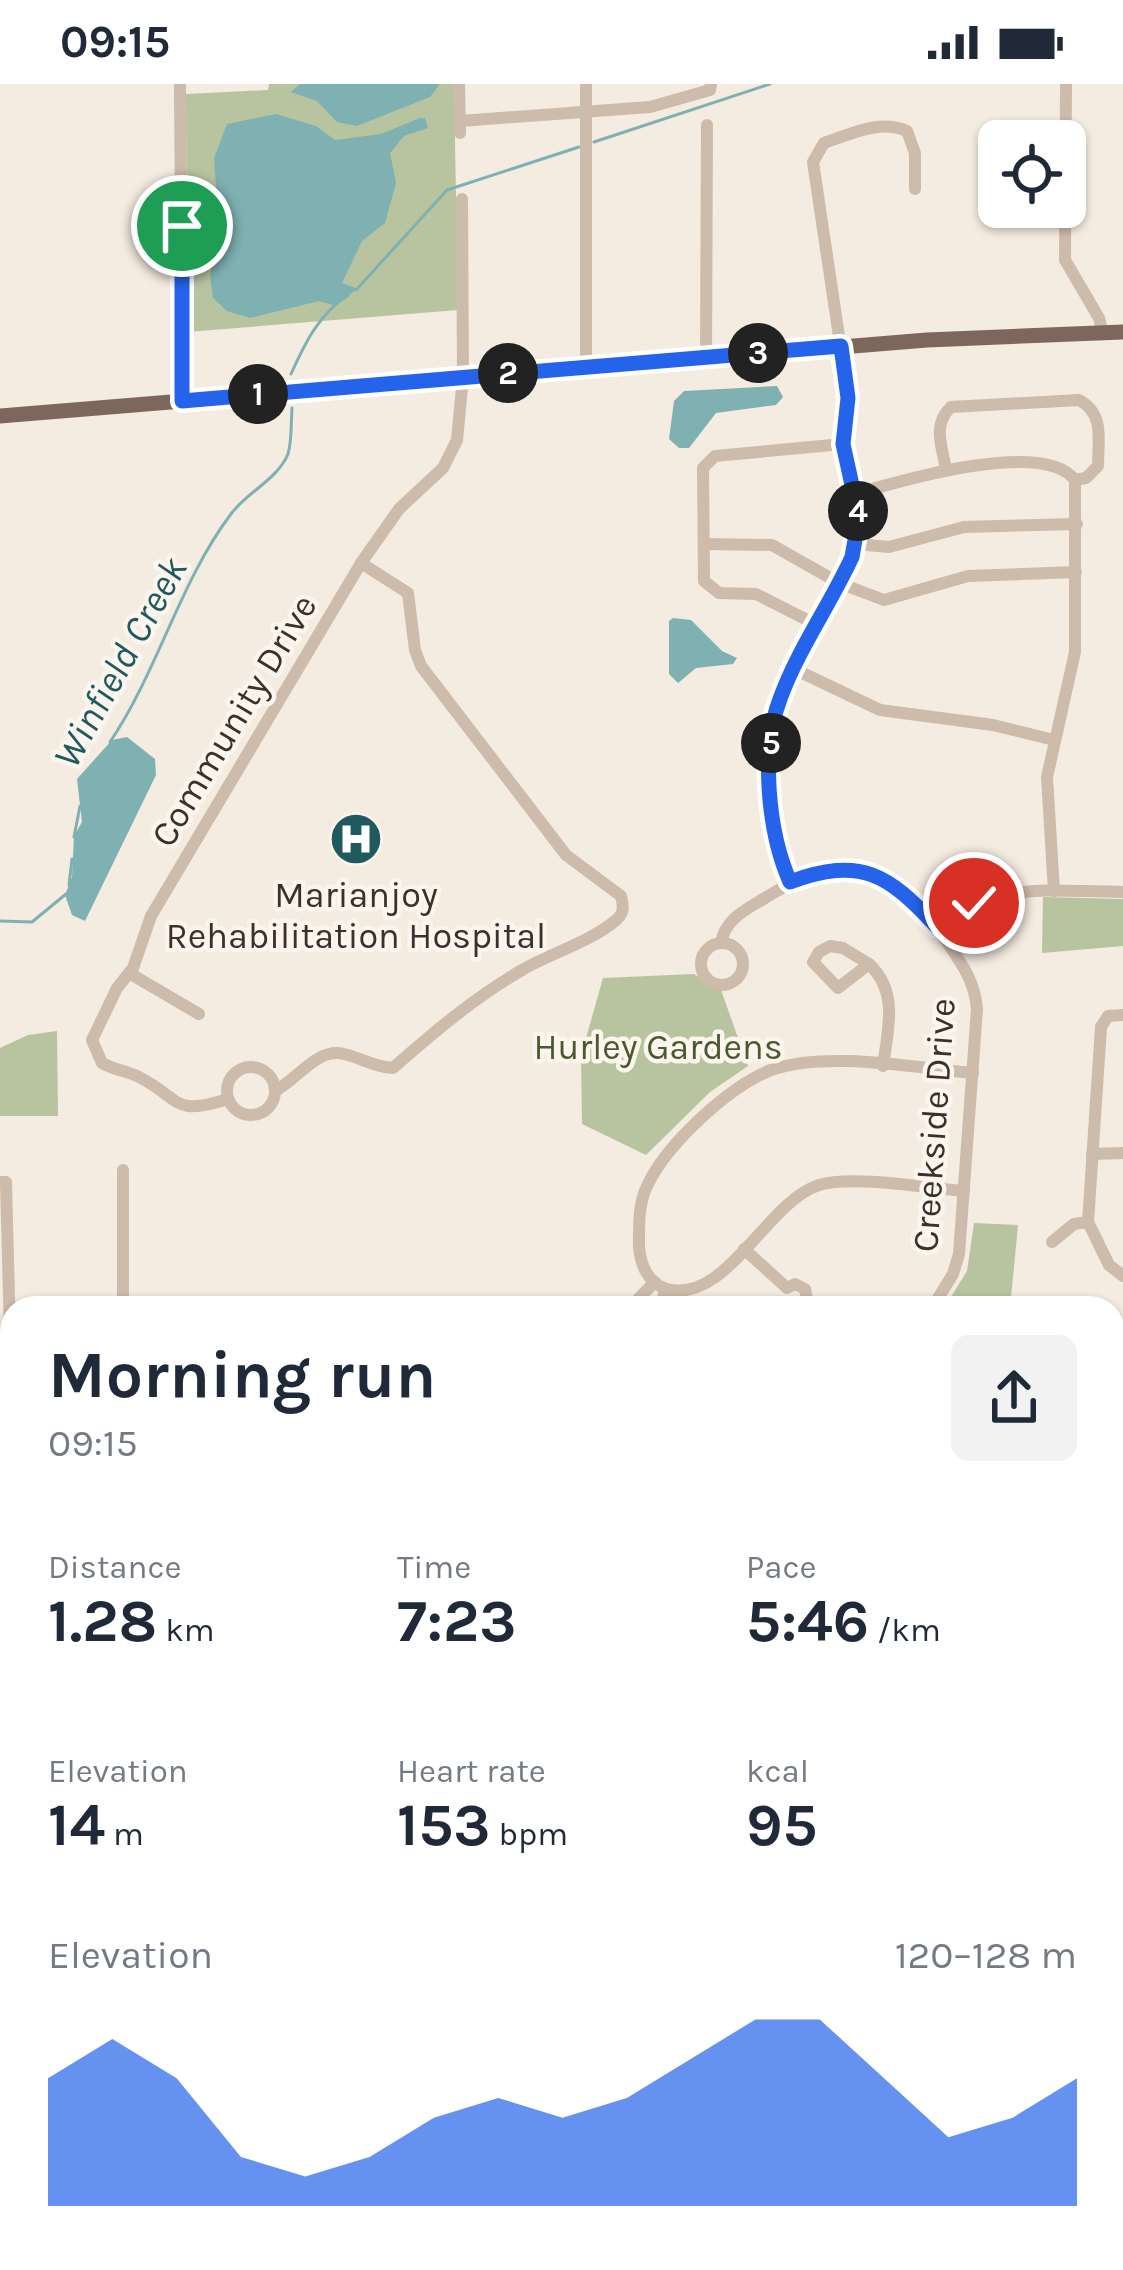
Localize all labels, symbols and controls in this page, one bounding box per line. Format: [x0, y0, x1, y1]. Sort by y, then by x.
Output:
text: 09:15 [60, 16, 170, 68]
map controls [978, 120, 1086, 228]
button: locate [978, 120, 1086, 228]
pin [131, 175, 233, 277]
icon: arrive [149, 193, 215, 259]
pin: 3 [728, 323, 788, 383]
text: 3 [748, 334, 768, 372]
pin: 2 [478, 343, 538, 403]
text: 2 [498, 354, 518, 392]
pin: 1 [228, 364, 288, 424]
text: 1 [252, 375, 264, 413]
pin: 4 [828, 481, 888, 541]
text: 4 [848, 492, 868, 530]
water label: Winfield Creek [43, 548, 197, 776]
street label: Community Drive [142, 587, 326, 854]
pin: 5 [741, 713, 801, 773]
text: 5 [761, 724, 781, 762]
hospital icon: Marianjoy Rehabilitation Hospital [328, 811, 384, 867]
pin [923, 852, 1025, 954]
icon: check [941, 870, 1007, 936]
place label: Marianjoy Rehabilitation Hospital [166, 874, 546, 957]
street label: Creekside Drive [904, 997, 964, 1253]
park label: Hurley Gardens [533, 1026, 783, 1068]
button: share [951, 1335, 1077, 1461]
text: Morning run [48, 1336, 436, 1414]
text: 09:15 [48, 1420, 138, 1466]
text: Distance [48, 1548, 181, 1586]
text: Time [397, 1548, 471, 1586]
text: Pace [746, 1548, 816, 1586]
text: 1.28 [48, 1586, 157, 1656]
text: 7:23 [397, 1586, 517, 1656]
text: 5:46 [746, 1586, 869, 1656]
text: km [157, 1611, 215, 1649]
text: /km [869, 1611, 941, 1649]
text: Elevation [48, 1752, 188, 1790]
text: Heart rate [397, 1752, 546, 1790]
text: kcal [746, 1752, 809, 1790]
text: 14 [48, 1790, 105, 1860]
text: 153 [397, 1790, 491, 1860]
text: 95 [746, 1790, 818, 1860]
text: m [105, 1815, 144, 1853]
text: bpm [491, 1815, 568, 1853]
text: Elevation [48, 1932, 213, 1978]
text: 120–128 m [895, 1932, 1077, 1978]

